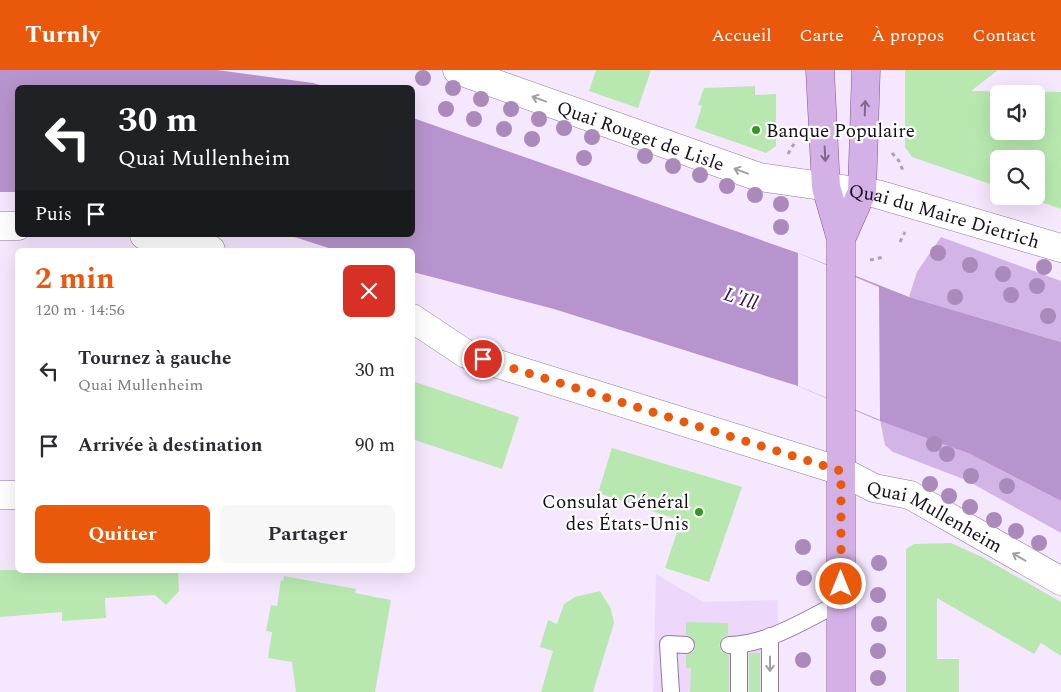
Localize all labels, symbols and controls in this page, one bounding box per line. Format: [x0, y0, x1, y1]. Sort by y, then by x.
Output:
text: Turnly [25, 17, 100, 53]
text: Accueil [711, 22, 772, 49]
text: Carte [800, 22, 844, 49]
text: À propos [872, 22, 945, 49]
text: Contact [973, 22, 1036, 49]
map controls [990, 85, 1045, 205]
button: sound [990, 85, 1045, 140]
street label: Quai Rouget de Lisle [553, 93, 728, 180]
text: 30 m [118, 94, 198, 147]
one-way arrow [531, 94, 547, 103]
one-way arrow [860, 100, 869, 116]
icon: left [35, 105, 100, 170]
place label: Banque Populaire [766, 117, 915, 146]
marker: Banque Populaire [750, 124, 762, 136]
text: Quai Mullenheim [118, 142, 290, 175]
one-way arrow [820, 145, 829, 161]
button: search [990, 150, 1045, 205]
one-way arrow [734, 166, 750, 175]
street label: Quai du Maire Dietrich [847, 177, 1043, 257]
text: Puis [35, 200, 72, 229]
icon: arrive [82, 200, 110, 228]
text: 2 min [35, 256, 115, 302]
button: close [343, 265, 395, 317]
water label: L'Ill [720, 279, 762, 319]
text: 120 m · 14:56 [35, 298, 125, 322]
pin [462, 338, 504, 380]
text: Tournez à gauche [78, 344, 231, 373]
icon: arrive [469, 345, 497, 373]
text: 30 m [355, 356, 395, 385]
icon: left [35, 357, 63, 385]
text: Quai Mullenheim [78, 373, 203, 397]
text: Arrivée à destination [78, 431, 262, 460]
text: 90 m [355, 431, 395, 460]
icon: arrive [35, 432, 63, 460]
street label: Quai Mullenheim [864, 474, 1008, 561]
place label: Consulat Général des États-Unis [542, 488, 689, 539]
button: Quitter [35, 505, 210, 563]
button: Partager [220, 505, 395, 563]
marker: Consulat Général des États-Unis [693, 506, 705, 518]
one-way arrow [1011, 552, 1026, 562]
position arrow [814, 557, 866, 609]
one-way arrow [765, 656, 775, 672]

